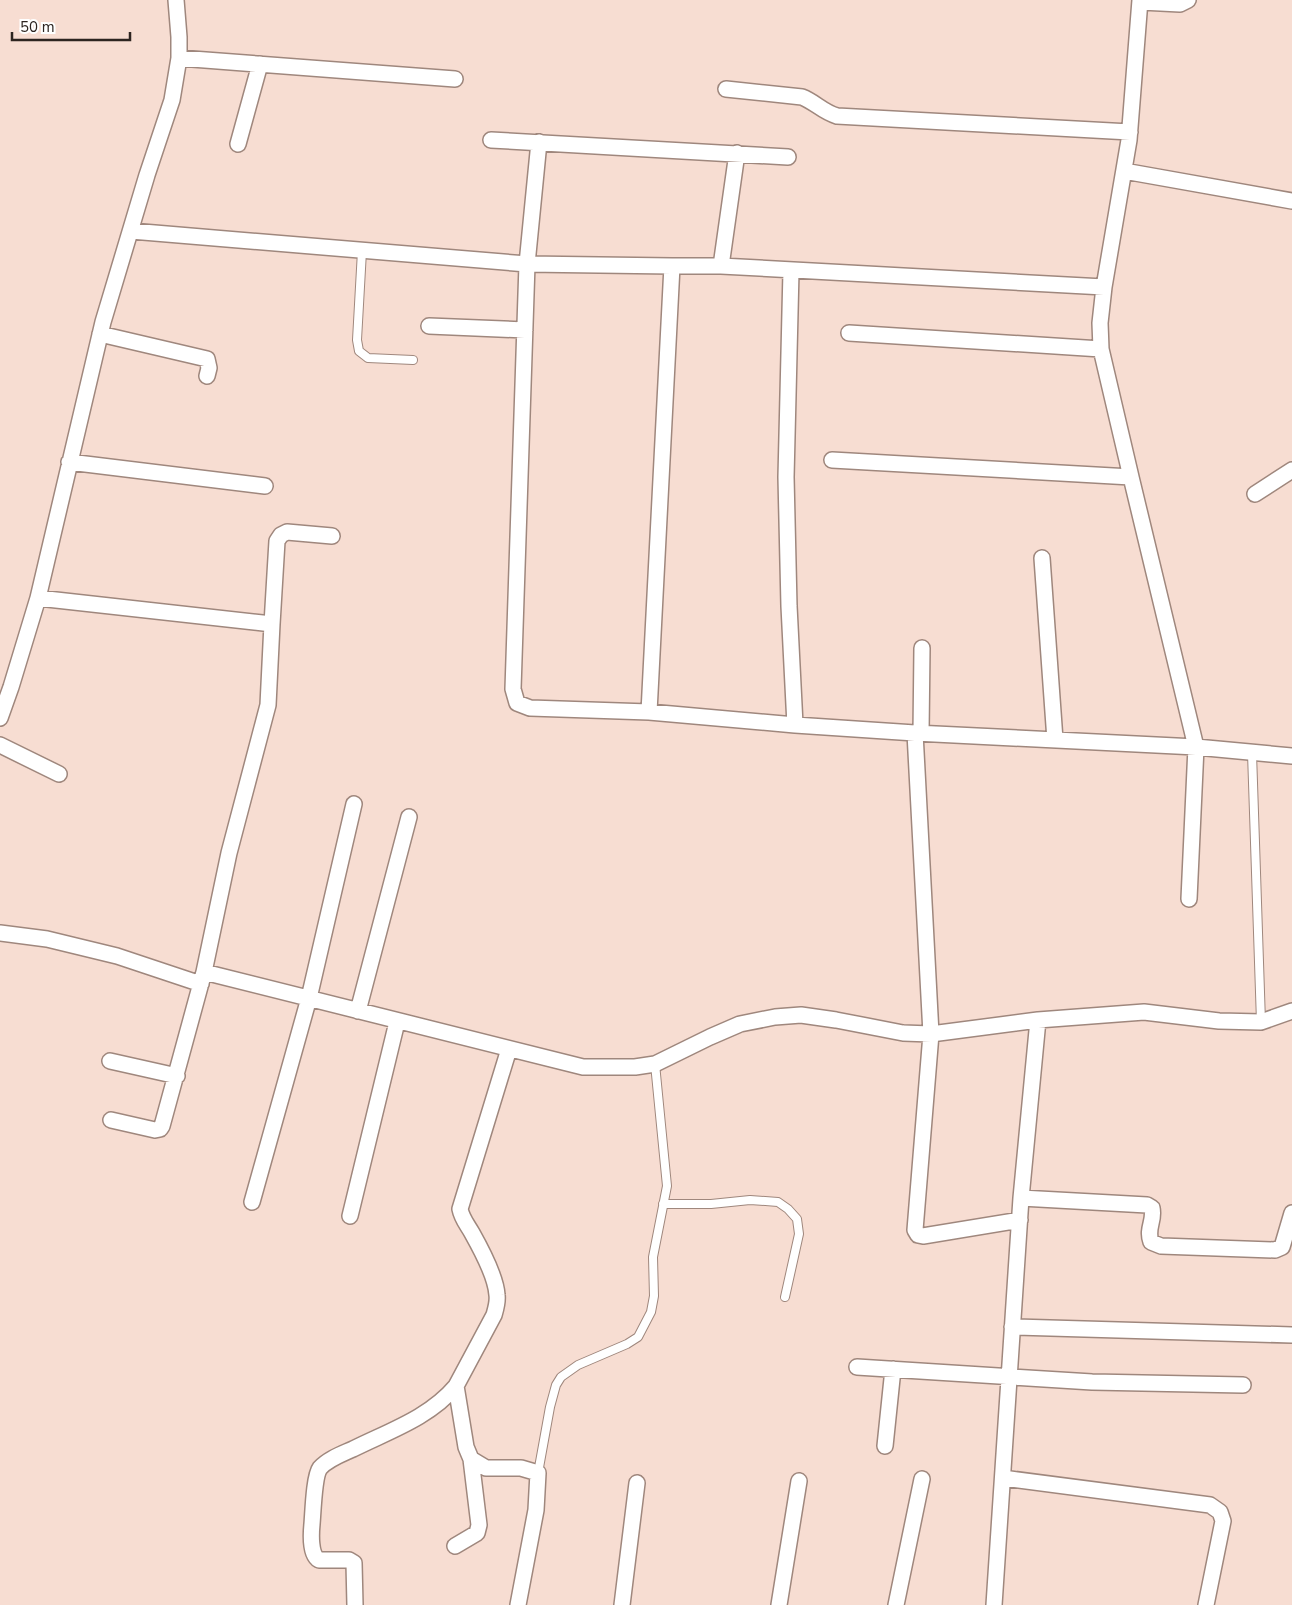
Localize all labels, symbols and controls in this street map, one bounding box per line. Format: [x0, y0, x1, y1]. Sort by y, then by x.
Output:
scale bar [12, 10, 130, 42]
text: 50 m [20, 17, 55, 37]

